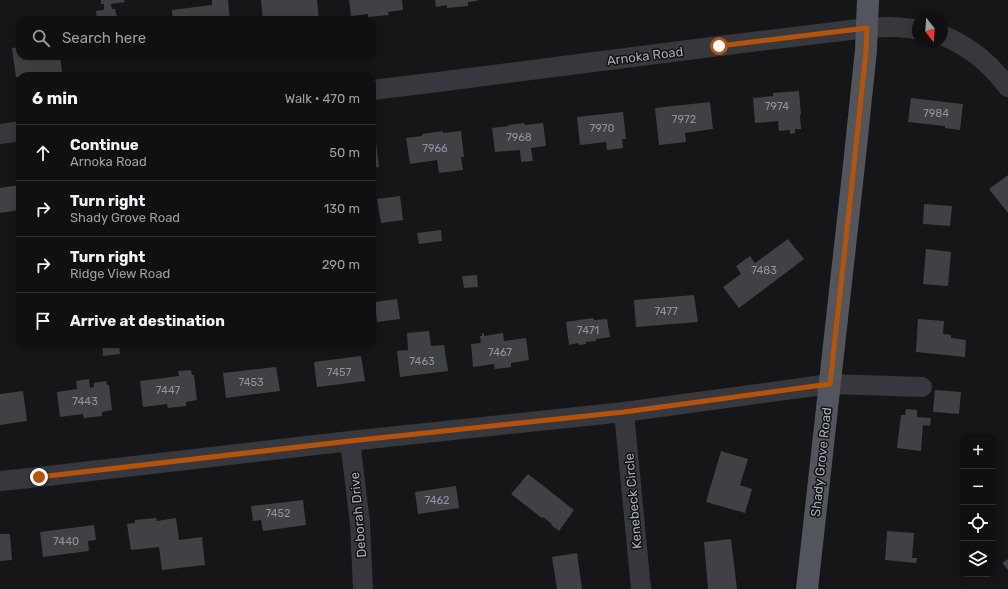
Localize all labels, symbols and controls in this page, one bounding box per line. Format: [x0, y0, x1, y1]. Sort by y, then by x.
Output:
north arrow [912, 12, 948, 48]
search box [16, 16, 376, 60]
icon: search [30, 27, 52, 49]
text: Search here [62, 29, 146, 47]
route start [710, 37, 728, 55]
street label: Arnoka Road [606, 44, 684, 68]
text: 6 min [32, 88, 78, 108]
text: Walk · 470 m [285, 91, 360, 106]
house number: 7974 [765, 100, 789, 113]
house number: 7984 [923, 107, 949, 120]
house number: 7972 [672, 113, 696, 126]
house number: 7970 [590, 122, 614, 135]
house number: 7968 [506, 131, 532, 144]
text: Continue [70, 136, 139, 154]
icon: ahead [32, 142, 54, 164]
house number: 7966 [422, 142, 448, 155]
text: 50 m [329, 145, 360, 160]
text: Arnoka Road [70, 154, 147, 169]
text: Turn right [70, 192, 145, 210]
icon: right [32, 198, 54, 220]
text: 130 m [324, 201, 360, 216]
text: Shady Grove Road [70, 210, 180, 225]
text: Turn right [70, 248, 145, 266]
icon: right [32, 254, 54, 276]
text: 290 m [322, 257, 360, 272]
house number: 7483 [751, 264, 777, 277]
text: Ridge View Road [70, 266, 170, 281]
house number: 7477 [654, 305, 678, 318]
icon: arrive [32, 310, 54, 332]
text: Arrive at destination [70, 312, 225, 330]
house number: 7471 [577, 324, 599, 337]
house number: 7467 [488, 346, 512, 359]
house number: 7463 [409, 355, 435, 368]
house number: 7457 [327, 366, 351, 379]
house number: 7453 [238, 376, 264, 389]
house number: 7447 [156, 384, 181, 397]
house number: 7443 [72, 395, 98, 408]
street label: Shady Grove Road [808, 406, 834, 518]
map controls [960, 433, 996, 577]
button: + [960, 433, 996, 469]
street label: Kenebeck Circle [621, 452, 645, 550]
route end [30, 468, 48, 486]
button: − [960, 469, 996, 505]
street label: Deborah Drive [347, 472, 369, 558]
house number: 7462 [424, 494, 450, 507]
button: locate [960, 505, 996, 541]
house number: 7452 [265, 507, 291, 520]
house number: 7440 [53, 535, 79, 548]
button: layers [960, 541, 996, 577]

